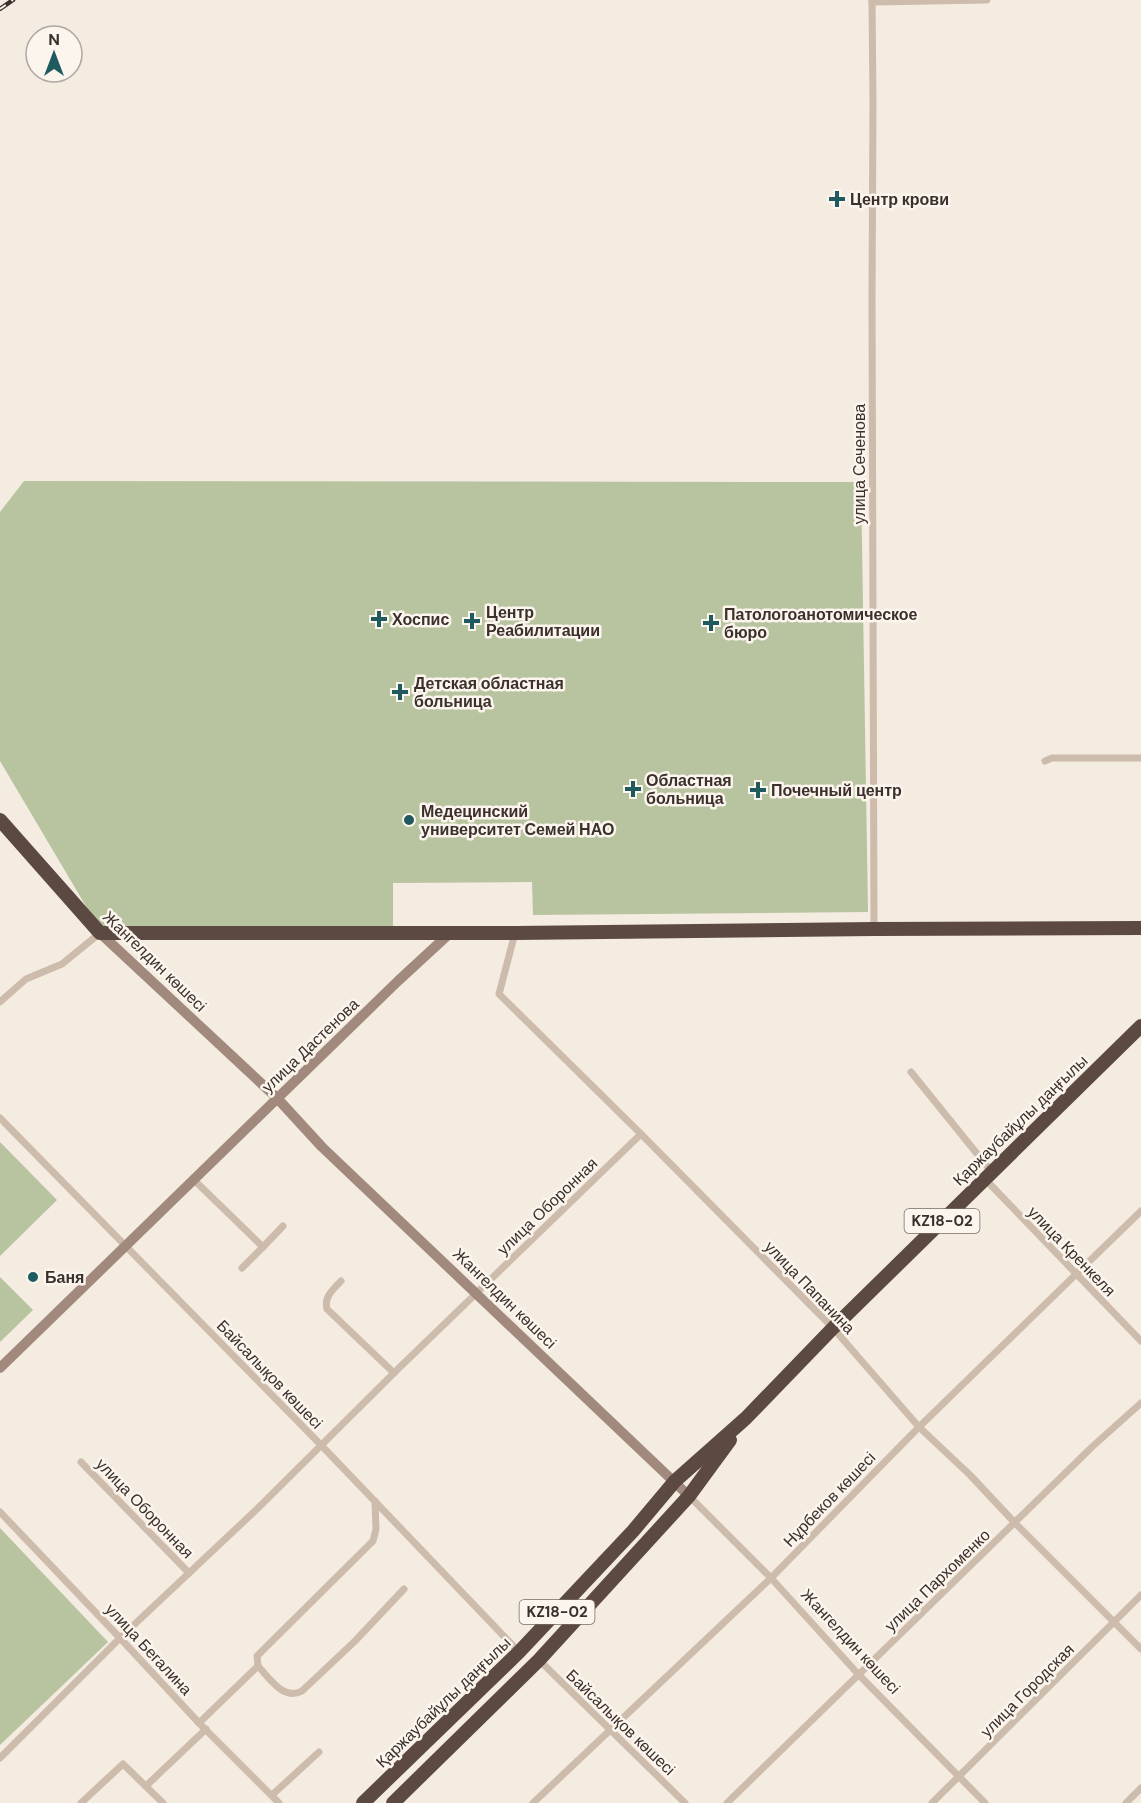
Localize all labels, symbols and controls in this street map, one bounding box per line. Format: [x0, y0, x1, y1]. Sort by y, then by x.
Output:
north arrow [24, 24, 84, 84]
text: N [48, 29, 60, 50]
place label: Центр крови [850, 189, 949, 210]
marker: Центр крови [828, 190, 846, 208]
street label: улица Сеченова [849, 404, 870, 524]
place label: Центр Реабилитации [486, 602, 600, 641]
place label: Патологоанотомическое бюро [724, 604, 918, 643]
place label: Хоспис [392, 609, 449, 630]
marker: Хоспис [370, 610, 388, 628]
marker: Центр Реабилитации [463, 612, 481, 630]
marker: Патологоанотомическое бюро [702, 614, 720, 632]
place label: Детская областная больница [414, 673, 564, 712]
marker: Детская областная больница [391, 683, 409, 701]
place label: Областная больница [646, 770, 732, 809]
marker: Областная больница [624, 780, 642, 798]
place label: Почечный центр [771, 780, 902, 801]
marker: Почечный центр [749, 781, 767, 799]
place label: Медецинский университет Семей НАО [421, 801, 614, 840]
marker: Медецинский университет Семей НАО [402, 813, 416, 827]
street label: Жангелдин көшесі [98, 906, 211, 1016]
street label: улица Дастенова [257, 994, 363, 1097]
street label: Қаржаубайұлы даңғылы [948, 1050, 1092, 1190]
street label: улица Оборонная [493, 1153, 602, 1260]
street label: улица Кренкеля [1023, 1202, 1120, 1301]
road number: KZ18-02 [904, 1209, 980, 1233]
street label: улица Папанина [760, 1236, 860, 1338]
street label: Жангелдин көшесі [448, 1243, 561, 1353]
place label: Баня [45, 1267, 84, 1288]
marker: Баня [26, 1270, 40, 1284]
street label: Байсалықов көшесі [212, 1315, 327, 1433]
street label: Нұрбеков көшесі [779, 1447, 880, 1551]
street label: улица Оборонная [91, 1454, 198, 1563]
street label: улица Пархоменко [880, 1524, 995, 1636]
street label: Жангелдин көшесі [796, 1584, 905, 1698]
street label: улица Бегалина [101, 1599, 197, 1700]
road number: KZ18-02 [520, 1600, 594, 1624]
street label: Қаржаубайұлы даңғылы [371, 1632, 515, 1772]
street label: улица Городская [976, 1639, 1079, 1742]
street label: Байсалықов көшесі [562, 1665, 680, 1780]

